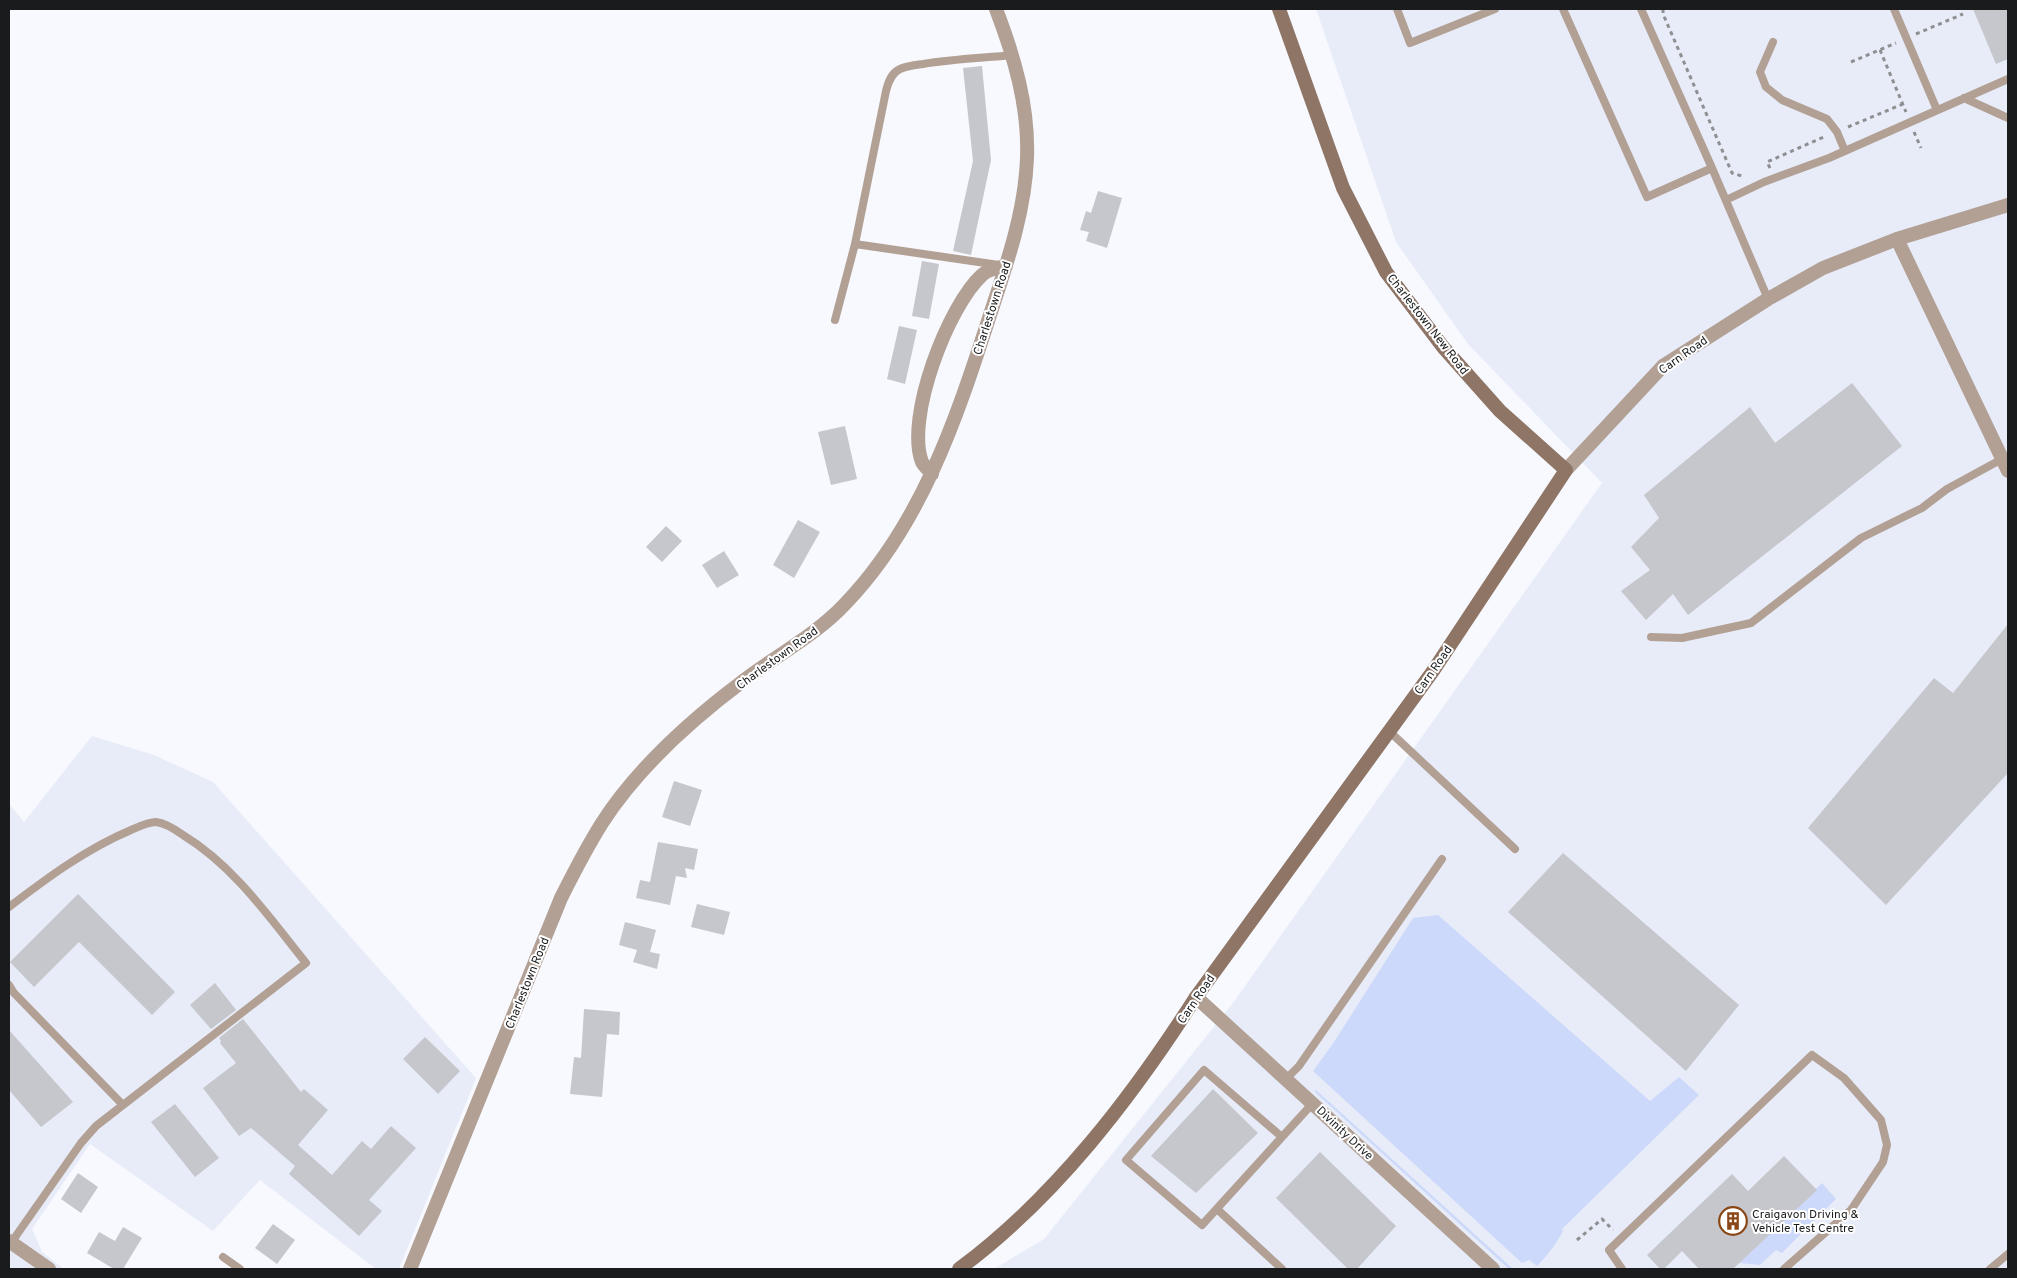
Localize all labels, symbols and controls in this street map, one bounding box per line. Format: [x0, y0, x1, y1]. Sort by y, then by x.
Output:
street label: Charlestown Road [970, 259, 1016, 357]
street label: Charlestown New Road [1383, 271, 1472, 378]
street label: Carn Road [1656, 333, 1711, 378]
street label: Charlestown Road [733, 624, 822, 694]
street label: Carn Road [1411, 643, 1456, 698]
street label: Charlestown Road [502, 935, 554, 1032]
street label: Carn Road [1174, 972, 1219, 1027]
street label: Divinity Drive [1312, 1103, 1376, 1164]
building icon: Craigavon Driving & Vehicle Test Centre [1718, 1206, 1748, 1236]
place label: Craigavon Driving & Vehicle Test Centre [1752, 1207, 1859, 1237]

